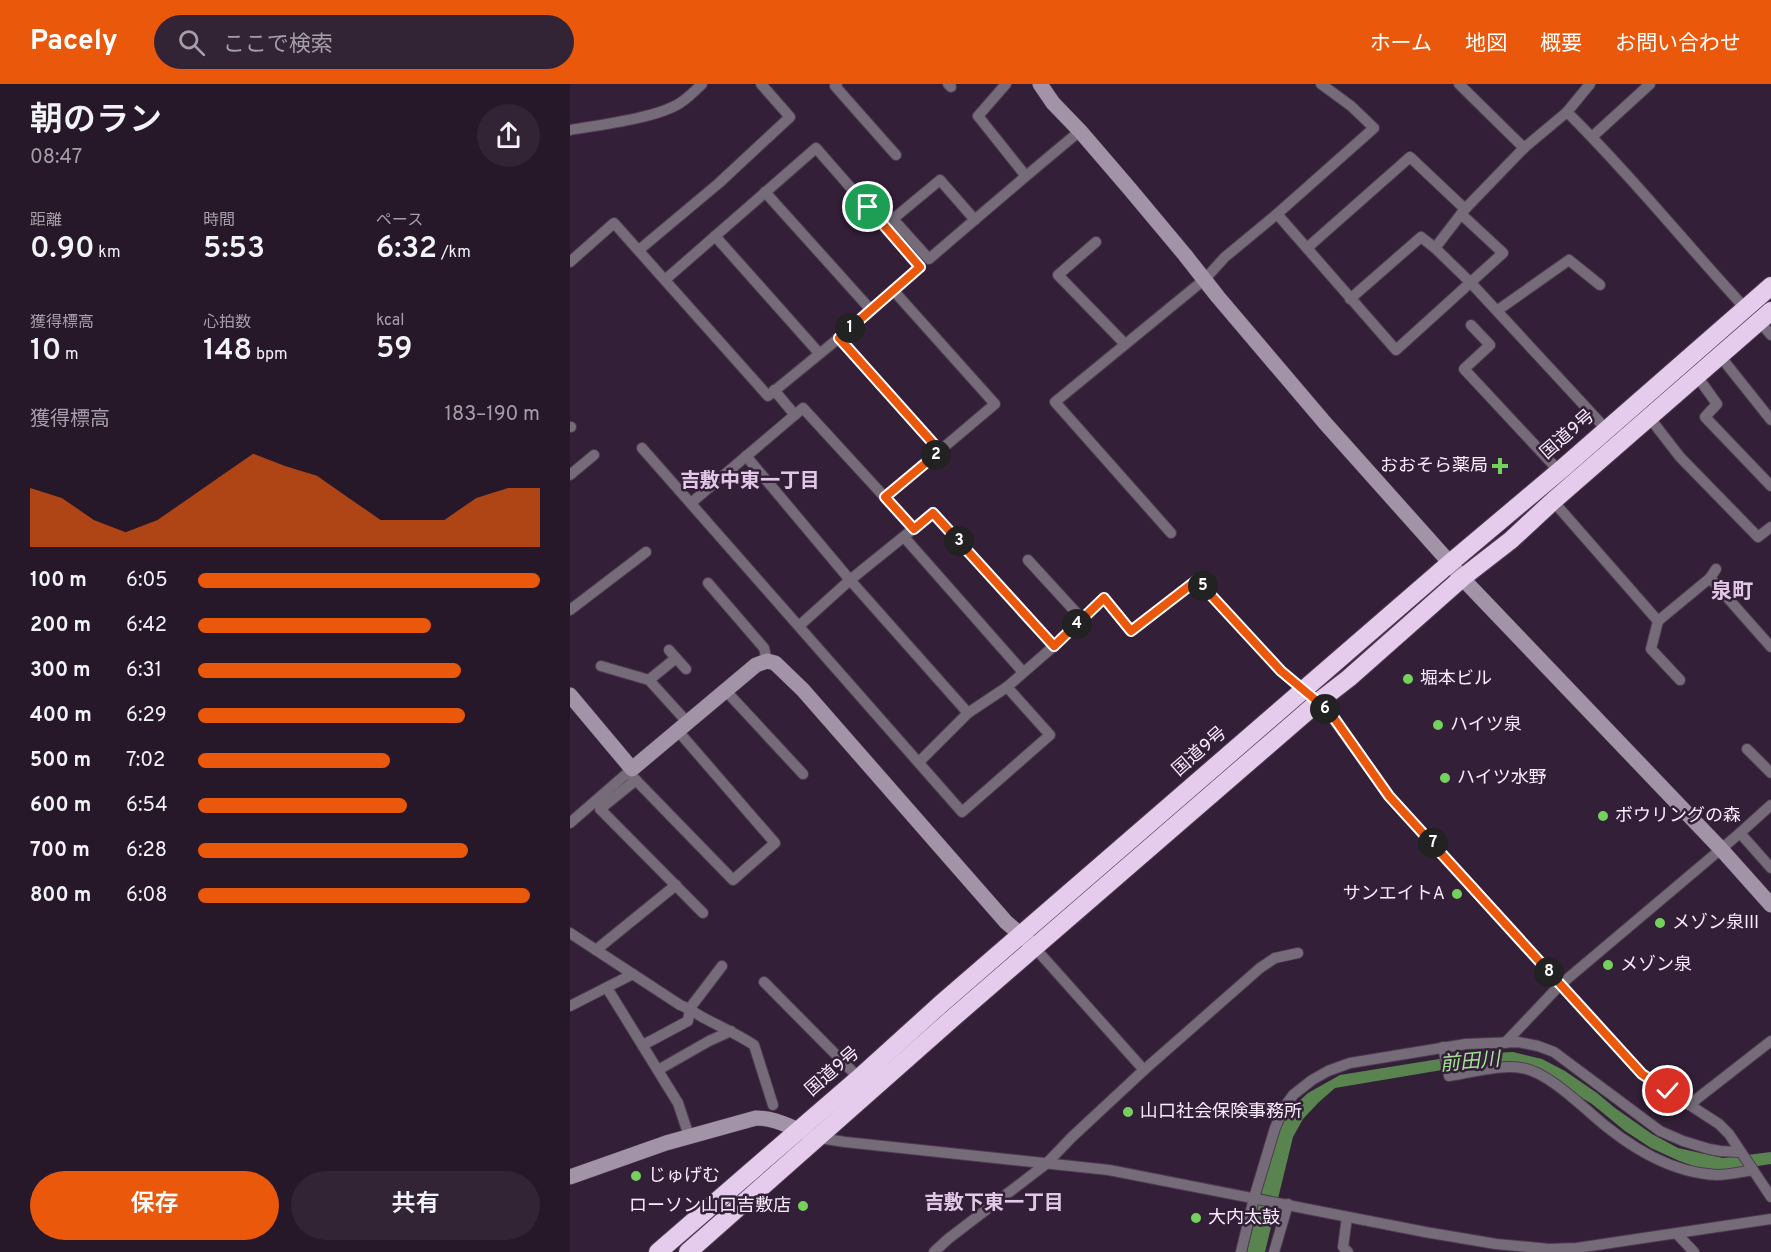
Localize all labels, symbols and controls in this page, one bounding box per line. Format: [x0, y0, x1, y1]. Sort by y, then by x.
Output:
search box [154, 15, 574, 69]
text: Pacely [30, 24, 118, 60]
icon: search [175, 26, 208, 59]
text: ホーム [1370, 31, 1432, 58]
text: 地図 [1465, 31, 1507, 58]
text: 概要 [1540, 31, 1582, 58]
text: お問い合わせ [1615, 31, 1741, 58]
text: ここで検索 [223, 32, 333, 59]
text: 朝のラン [30, 101, 162, 143]
button: share [477, 104, 540, 167]
text: 08:47 [30, 145, 82, 171]
pin [842, 181, 893, 232]
icon: arrive [851, 190, 884, 223]
text: 距離 [30, 211, 62, 231]
text: 時間 [203, 211, 235, 231]
text: ペース [376, 211, 423, 231]
text: 0.90 [30, 231, 95, 268]
text: 5:53 [203, 231, 265, 268]
text: 6:32 [376, 231, 437, 268]
text: km [95, 243, 120, 263]
text: /km [437, 243, 471, 263]
text: kcal [376, 311, 404, 331]
text: 獲得標高 [30, 313, 94, 333]
text: 心拍数 [203, 313, 251, 333]
pin: 1 [835, 313, 865, 343]
text: 1 [847, 318, 853, 338]
text: 59 [376, 331, 413, 368]
text: 10 [30, 333, 61, 370]
text: 148 [203, 333, 252, 370]
text: m [61, 345, 79, 365]
text: bpm [252, 345, 288, 365]
text: 183–190 m [444, 402, 540, 428]
street label: 国道9号 [1536, 405, 1600, 465]
text: 獲得標高 [30, 407, 110, 433]
pin: 2 [921, 440, 951, 470]
text: 2 [931, 445, 941, 465]
place label: おおそら薬局 [1380, 455, 1488, 478]
marker: おおそら薬局 [1493, 459, 1507, 473]
district label: 吉敷中東一丁目 [680, 469, 820, 495]
pin: 3 [944, 526, 974, 556]
text: 3 [954, 531, 964, 551]
text: 100 m [30, 568, 87, 594]
text: 6:05 [126, 568, 168, 594]
pin: 5 [1188, 571, 1218, 601]
text: 5 [1198, 576, 1208, 596]
district label: 泉町 [1711, 579, 1753, 606]
pin: 4 [1062, 609, 1092, 639]
text: 200 m [30, 613, 91, 639]
text: 6:42 [126, 613, 167, 639]
text: 4 [1072, 614, 1082, 634]
text: 300 m [30, 658, 91, 684]
text: 6:31 [126, 658, 162, 684]
place label: 堀本ビル [1420, 668, 1492, 691]
marker: 堀本ビル [1401, 672, 1415, 686]
pin: 6 [1310, 694, 1340, 724]
text: 6 [1320, 699, 1330, 719]
text: 400 m [30, 703, 92, 729]
text: 6:29 [126, 703, 167, 729]
place label: ハイツ泉 [1450, 714, 1522, 737]
marker: ハイツ泉 [1431, 718, 1445, 732]
street label: 国道9号 [1168, 722, 1232, 782]
text: 500 m [30, 748, 91, 774]
text: 7:02 [126, 748, 165, 774]
place label: ハイツ水野 [1457, 767, 1547, 790]
marker: ハイツ水野 [1438, 771, 1452, 785]
text: 600 m [30, 793, 91, 819]
text: 6:54 [126, 793, 168, 819]
place label: ボウリングの森 [1615, 805, 1741, 828]
marker: ボウリングの森 [1596, 809, 1610, 823]
pin: 7 [1418, 828, 1448, 858]
text: 7 [1429, 833, 1437, 853]
text: 700 m [30, 838, 90, 864]
text: 6:28 [126, 838, 167, 864]
text: 800 m [30, 883, 91, 909]
text: 6:08 [126, 883, 168, 909]
place label: サンエイトA [1343, 883, 1445, 906]
marker: サンエイトA [1450, 887, 1464, 901]
place label: メゾン泉III [1672, 912, 1759, 935]
marker: メゾン泉III [1653, 916, 1667, 930]
place label: メゾン泉 [1620, 954, 1692, 977]
pin: 8 [1534, 957, 1564, 987]
marker: メゾン泉 [1601, 958, 1615, 972]
text: 8 [1544, 962, 1554, 982]
street label: 国道9号 [801, 1042, 865, 1102]
water label: 前田川 [1439, 1047, 1503, 1079]
pin [1642, 1065, 1693, 1116]
icon: check [1651, 1074, 1684, 1107]
place label: 山口社会保険事務所 [1140, 1101, 1302, 1124]
marker: 山口社会保険事務所 [1121, 1105, 1135, 1119]
place label: じゅげむ [648, 1165, 720, 1188]
marker: じゅげむ [629, 1169, 643, 1183]
button: 保存 [30, 1171, 279, 1240]
button: 共有 [291, 1171, 540, 1240]
district label: 吉敷下東一丁目 [924, 1191, 1064, 1217]
place label: ローソン山口吉敷店 [629, 1195, 791, 1218]
marker: ローソン山口吉敷店 [796, 1199, 810, 1213]
place label: 大内太鼓 [1208, 1207, 1280, 1230]
marker: 大内太鼓 [1189, 1211, 1203, 1225]

